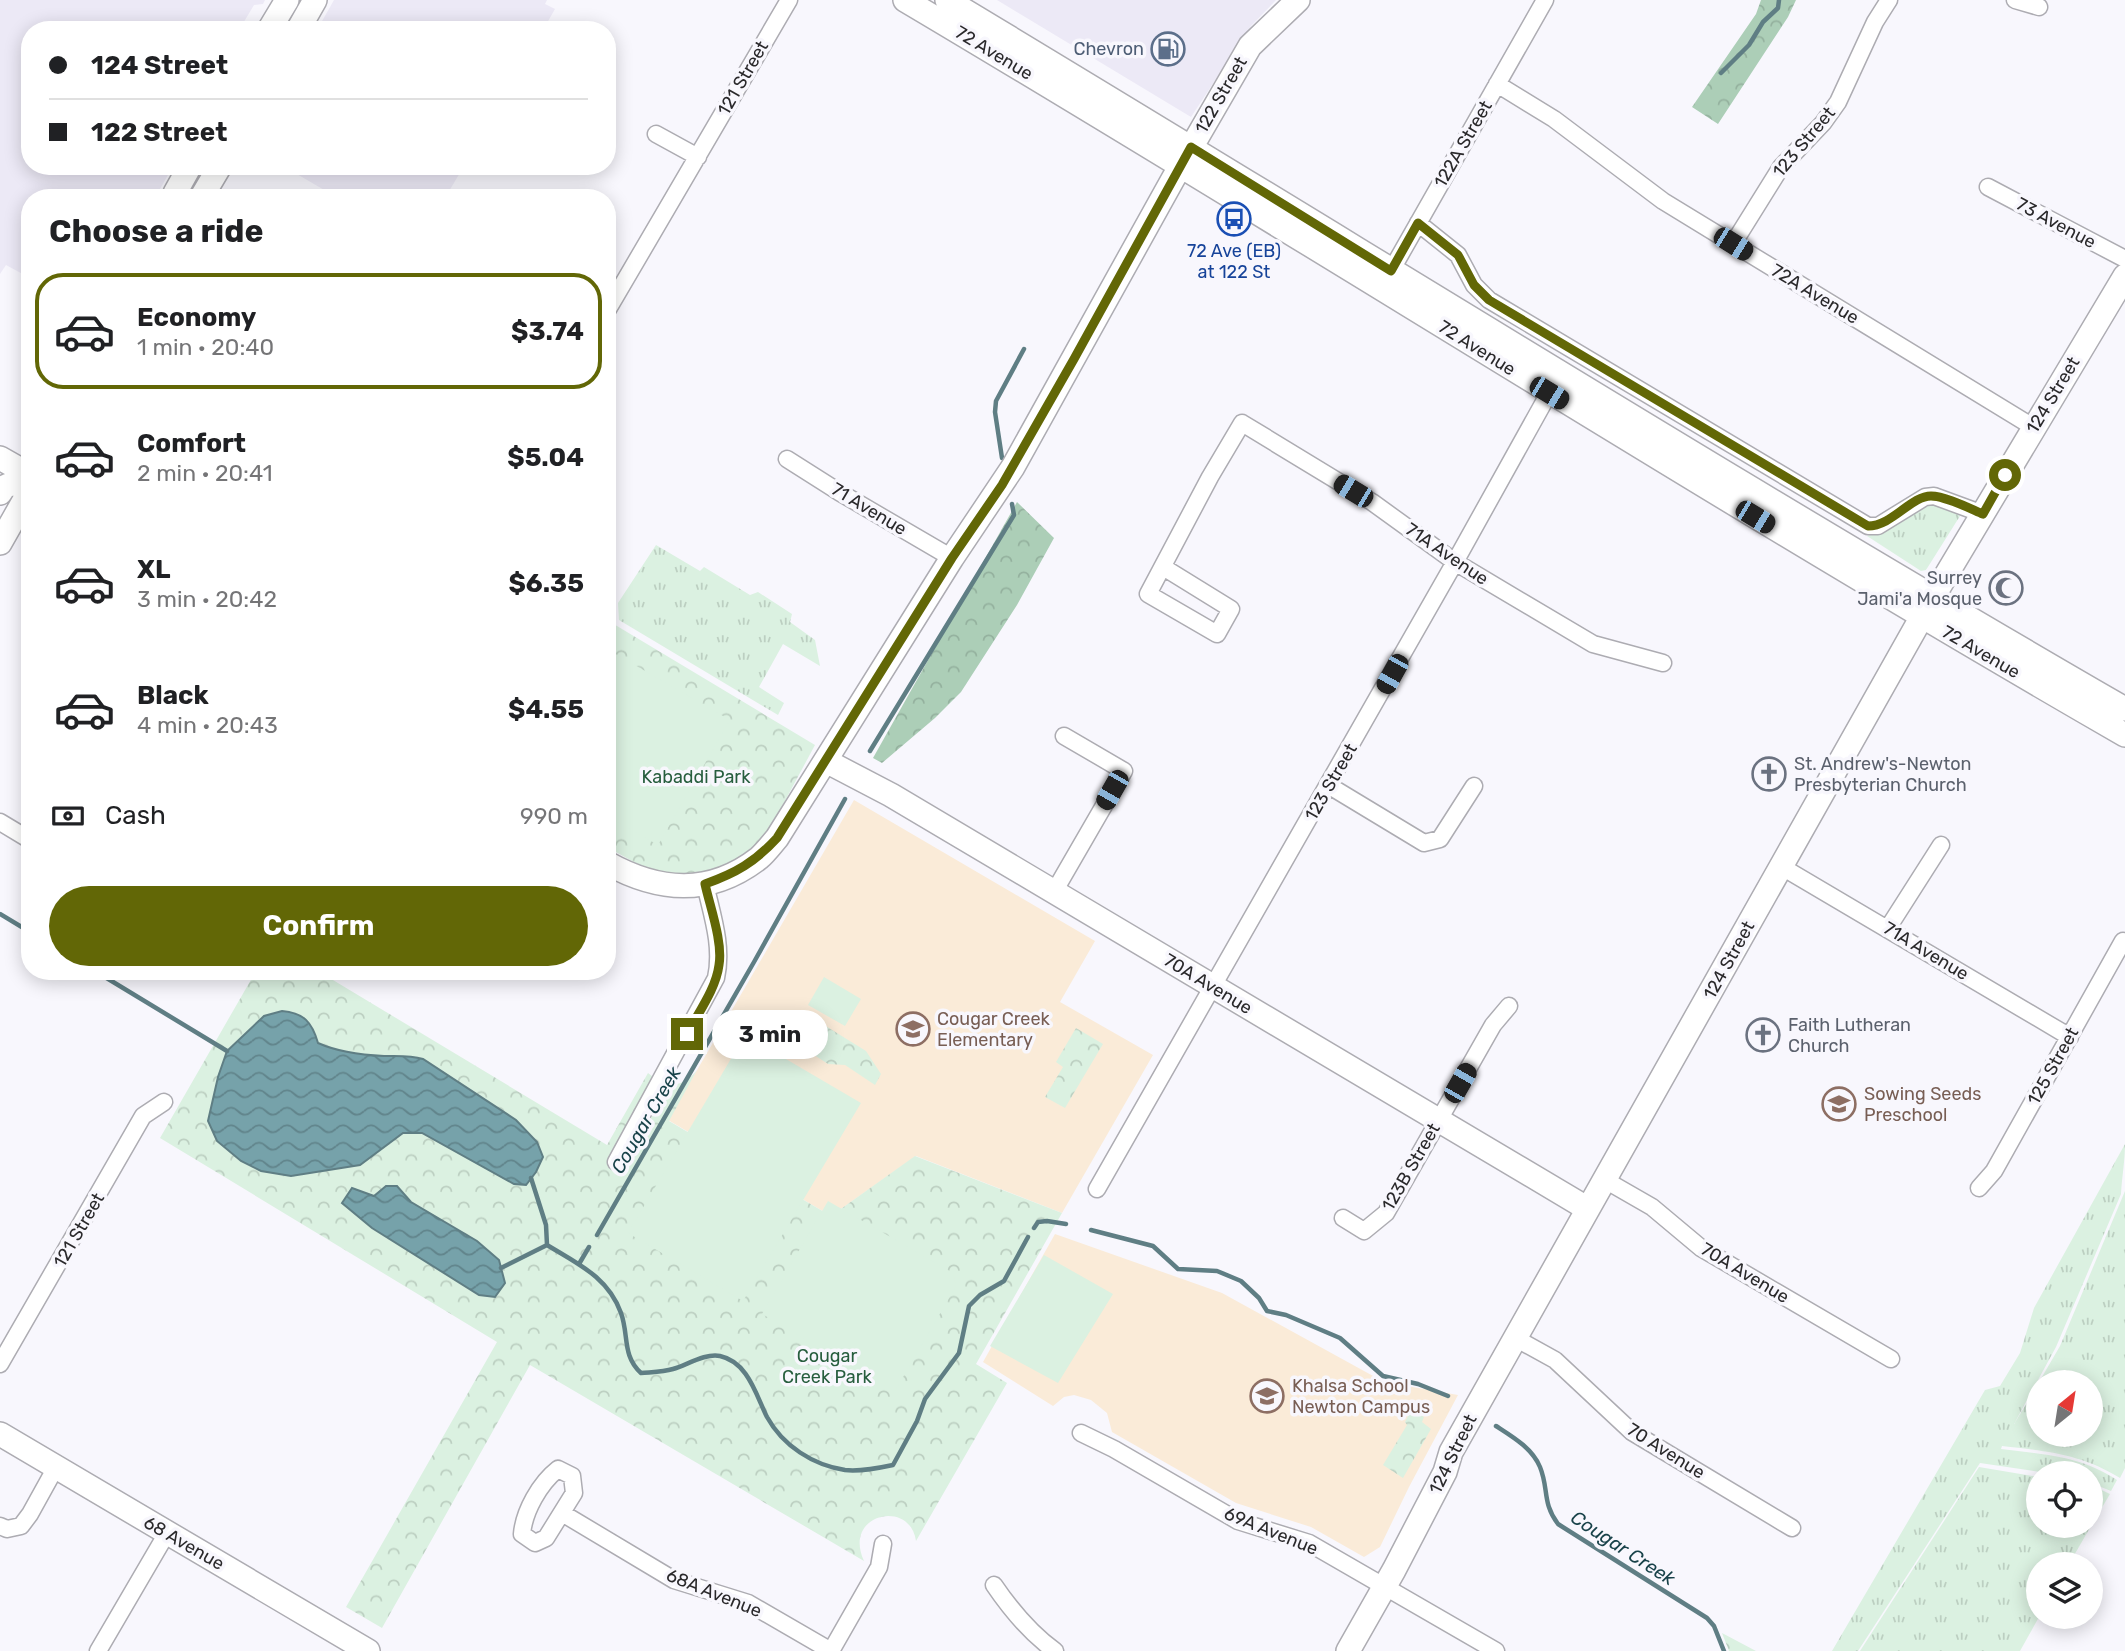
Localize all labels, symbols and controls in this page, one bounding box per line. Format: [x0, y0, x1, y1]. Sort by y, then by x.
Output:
street label: 72 Avenue [951, 21, 1037, 85]
fuel station icon: Chevron [1149, 30, 1187, 68]
street label: 121 Street [713, 37, 773, 119]
place label: Chevron [1073, 38, 1144, 60]
text: 124 Street [91, 50, 228, 81]
street label: 122 Street [1190, 53, 1252, 137]
street label: 122A Street [1429, 97, 1497, 191]
street label: 123 Street [1768, 102, 1840, 182]
text: 122 Street [91, 117, 227, 148]
street label: 73 Avenue [2012, 193, 2100, 253]
bus stop icon: 72 Ave (EB) at 122 St [1215, 200, 1253, 238]
text: Choose a ride [49, 212, 263, 250]
car [1710, 224, 1757, 264]
place label: 72 Ave (EB) at 122 St [1187, 240, 1281, 283]
street label: 72A Avenue [1767, 259, 1863, 329]
icon: car [53, 300, 116, 363]
text: Economy [137, 302, 256, 333]
text: $3.74 [511, 316, 584, 347]
street label: 72 Avenue [1434, 316, 1520, 380]
text: 1 min · 20:40 [137, 333, 274, 361]
street label: 124 Street [2021, 353, 2085, 437]
car [1526, 373, 1573, 413]
icon: car [53, 426, 116, 489]
text: Comfort [137, 428, 246, 459]
text: $5.04 [507, 442, 584, 473]
text: 2 min · 20:41 [137, 459, 273, 487]
route start [1989, 459, 2021, 491]
car [1330, 471, 1377, 511]
street label: 71 Avenue [827, 478, 911, 540]
car [1732, 497, 1779, 537]
street label: 71A Avenue [1401, 518, 1493, 590]
icon: car [53, 552, 116, 615]
text: XL [137, 554, 170, 585]
place label: Surrey Jami'a Mosque [1857, 567, 1982, 610]
text: $6.35 [508, 568, 584, 599]
mosque icon: Surrey Jami'a Mosque [1987, 569, 2025, 607]
text: 3 min · 20:42 [137, 585, 277, 613]
street label: 72 Avenue [1938, 621, 2024, 683]
car [1373, 651, 1412, 697]
icon: car [53, 678, 116, 741]
text: Black [137, 680, 209, 711]
text: $4.55 [508, 694, 584, 725]
text: 4 min · 20:43 [137, 711, 278, 739]
street label: 123 Street [1300, 739, 1362, 825]
place label: St. Andrew's-Newton Presbyterian Church [1794, 753, 1971, 796]
church icon: St. Andrew's-Newton Presbyterian Church [1750, 755, 1788, 793]
park label: Kabaddi Park [642, 766, 751, 788]
car [1093, 767, 1132, 813]
icon: cash [49, 797, 87, 835]
text: Cash [105, 800, 166, 831]
text: 990 m [520, 802, 588, 830]
button: Confirm [49, 886, 588, 966]
street label: 124 Street [1699, 917, 1759, 1003]
street label: 71A Avenue [1879, 917, 1973, 985]
street label: 70A Avenue [1160, 949, 1256, 1019]
place label: Cougar Creek Elementary [937, 1008, 1050, 1051]
callout: 3 min [712, 1010, 827, 1058]
school or university icon: Cougar Creek Elementary [894, 1010, 932, 1048]
place label: Faith Lutheran Church [1788, 1014, 1911, 1057]
church icon: Faith Lutheran Church [1744, 1016, 1782, 1054]
route end [671, 1018, 703, 1050]
text: 3 min [739, 1020, 801, 1048]
street label: 125 Street [2023, 1023, 2083, 1109]
car [1441, 1060, 1480, 1106]
water label: Cougar Creek [606, 1062, 686, 1178]
place label: Sowing Seeds Preschool [1864, 1083, 1981, 1126]
school or university icon: Sowing Seeds Preschool [1820, 1085, 1858, 1123]
street label: 123B Street [1377, 1119, 1445, 1215]
street label: 121 Street [49, 1189, 109, 1271]
street label: 70A Avenue [1697, 1238, 1793, 1308]
park label: Cougar Creek Park [782, 1345, 873, 1388]
north arrow [2026, 1370, 2104, 1447]
map controls [2026, 1370, 2103, 1629]
place label: Khalsa School Newton Campus [1292, 1375, 1430, 1418]
school or university icon: Khalsa School Newton Campus [1248, 1377, 1286, 1415]
street label: 124 Street [1424, 1411, 1482, 1497]
street label: 70 Avenue [1623, 1418, 1709, 1484]
button: locate [2026, 1461, 2103, 1538]
street label: 69A Avenue [1221, 1502, 1321, 1560]
water label: Cougar Creek [1567, 1506, 1680, 1590]
street label: 68 Avenue [140, 1511, 228, 1575]
button: layers [2026, 1552, 2103, 1629]
street label: 68A Avenue [663, 1564, 765, 1622]

